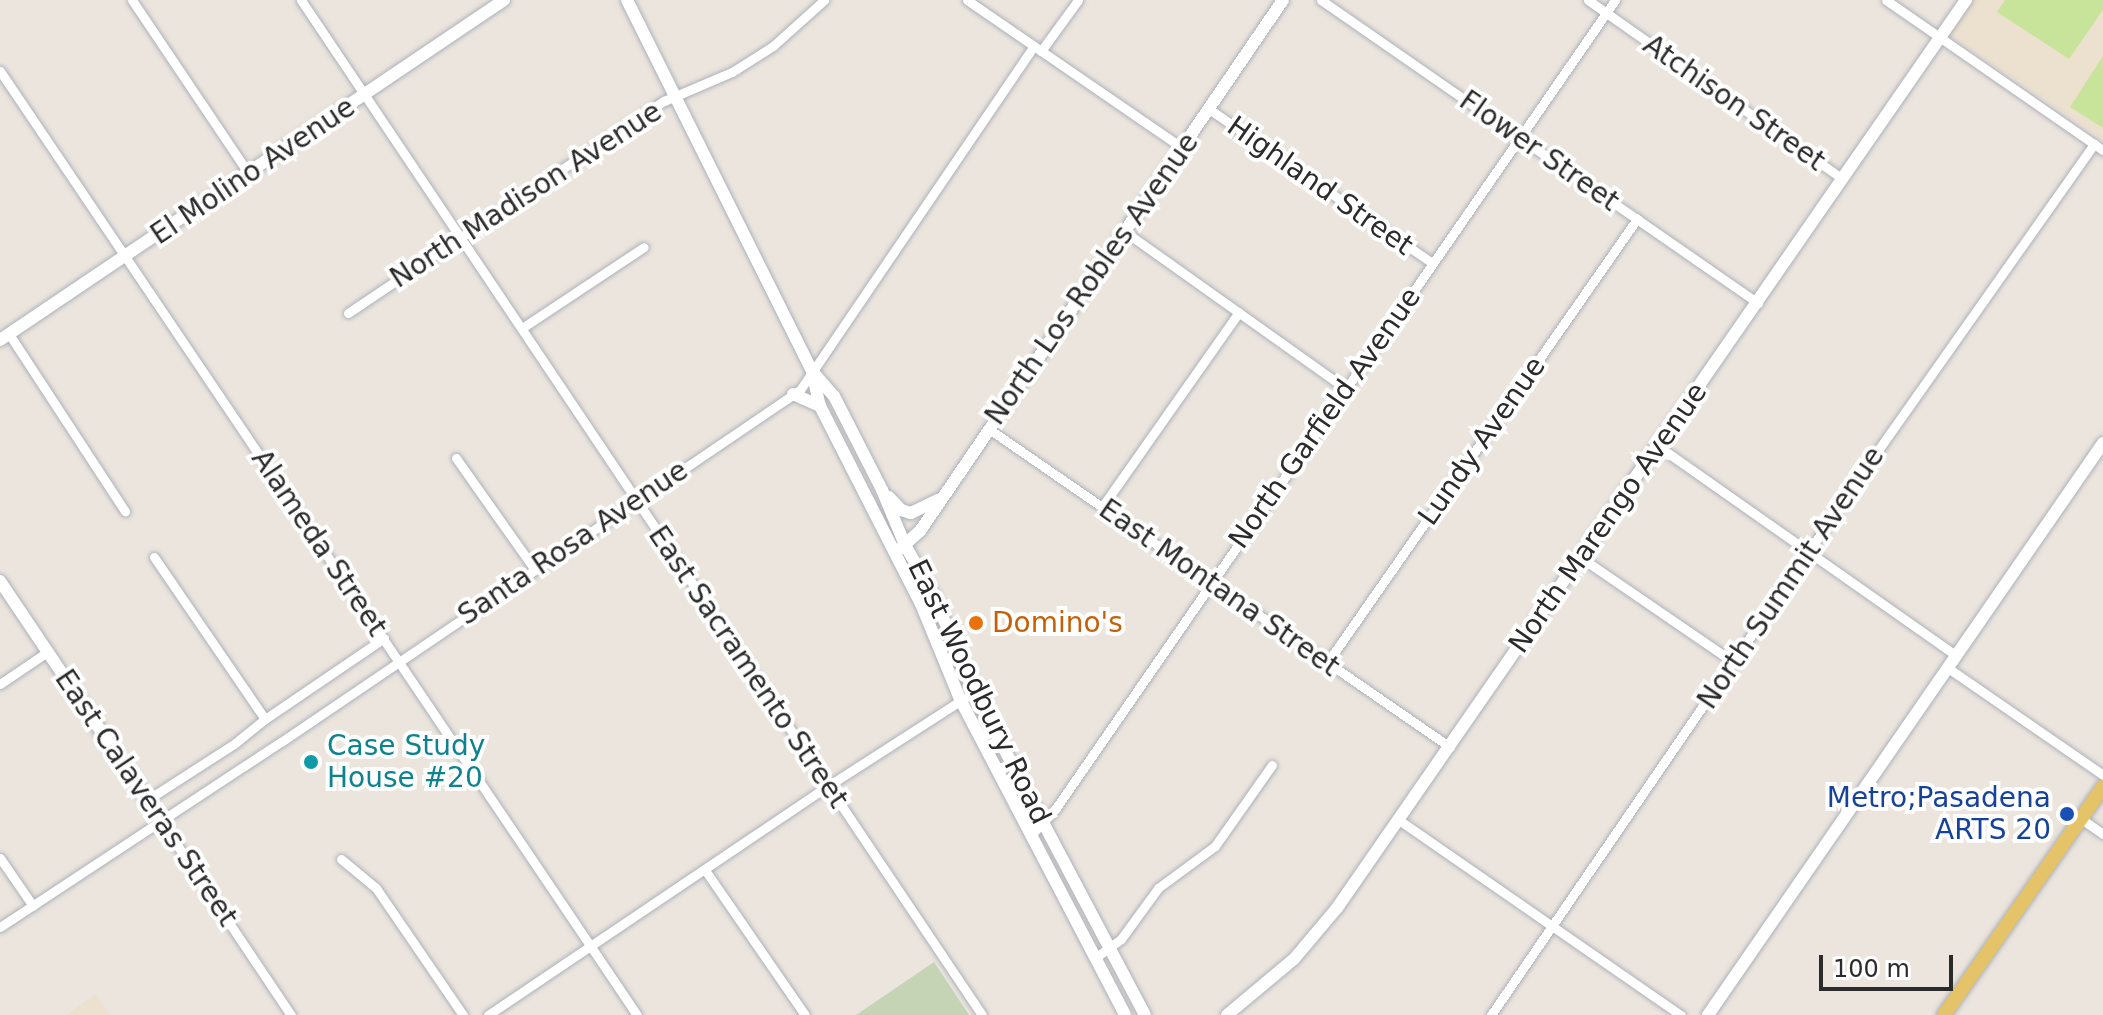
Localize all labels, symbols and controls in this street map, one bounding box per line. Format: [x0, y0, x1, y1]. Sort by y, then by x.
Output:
street label: Atchison Street [1637, 28, 1831, 178]
street label: Flower Street [1453, 84, 1625, 218]
street label: El Molino Avenue [145, 90, 361, 252]
street label: North Madison Avenue [384, 95, 668, 295]
street label: Highland Street [1221, 109, 1419, 263]
street label: North Los Robles Avenue [978, 127, 1206, 431]
street label: North Garfield Avenue [1222, 281, 1428, 555]
street label: Lundy Avenue [1411, 350, 1553, 532]
street label: North Marengo Avenue [1502, 376, 1714, 660]
street label: North Summit Avenue [1691, 441, 1891, 715]
street label: Alameda Street [244, 443, 394, 643]
street label: Santa Rosa Avenue [452, 454, 694, 632]
street label: East Montana Street [1092, 492, 1346, 684]
street label: East Sacramento Street [641, 520, 855, 814]
street label: East Woodbury Road [900, 554, 1058, 830]
place label: Domino's [992, 606, 1123, 640]
marker: Domino's [967, 614, 985, 632]
street label: East Calaveras Street [48, 663, 244, 933]
place label: Case Study House #20 [327, 729, 485, 795]
marker: Case Study House #20 [302, 753, 320, 771]
place label: Metro;Pasadena ARTS 20 [1827, 781, 2051, 847]
marker: Metro;Pasadena ARTS 20 [2058, 805, 2076, 823]
scale bar [1823, 939, 1957, 989]
text: 100 m [1833, 955, 1910, 983]

